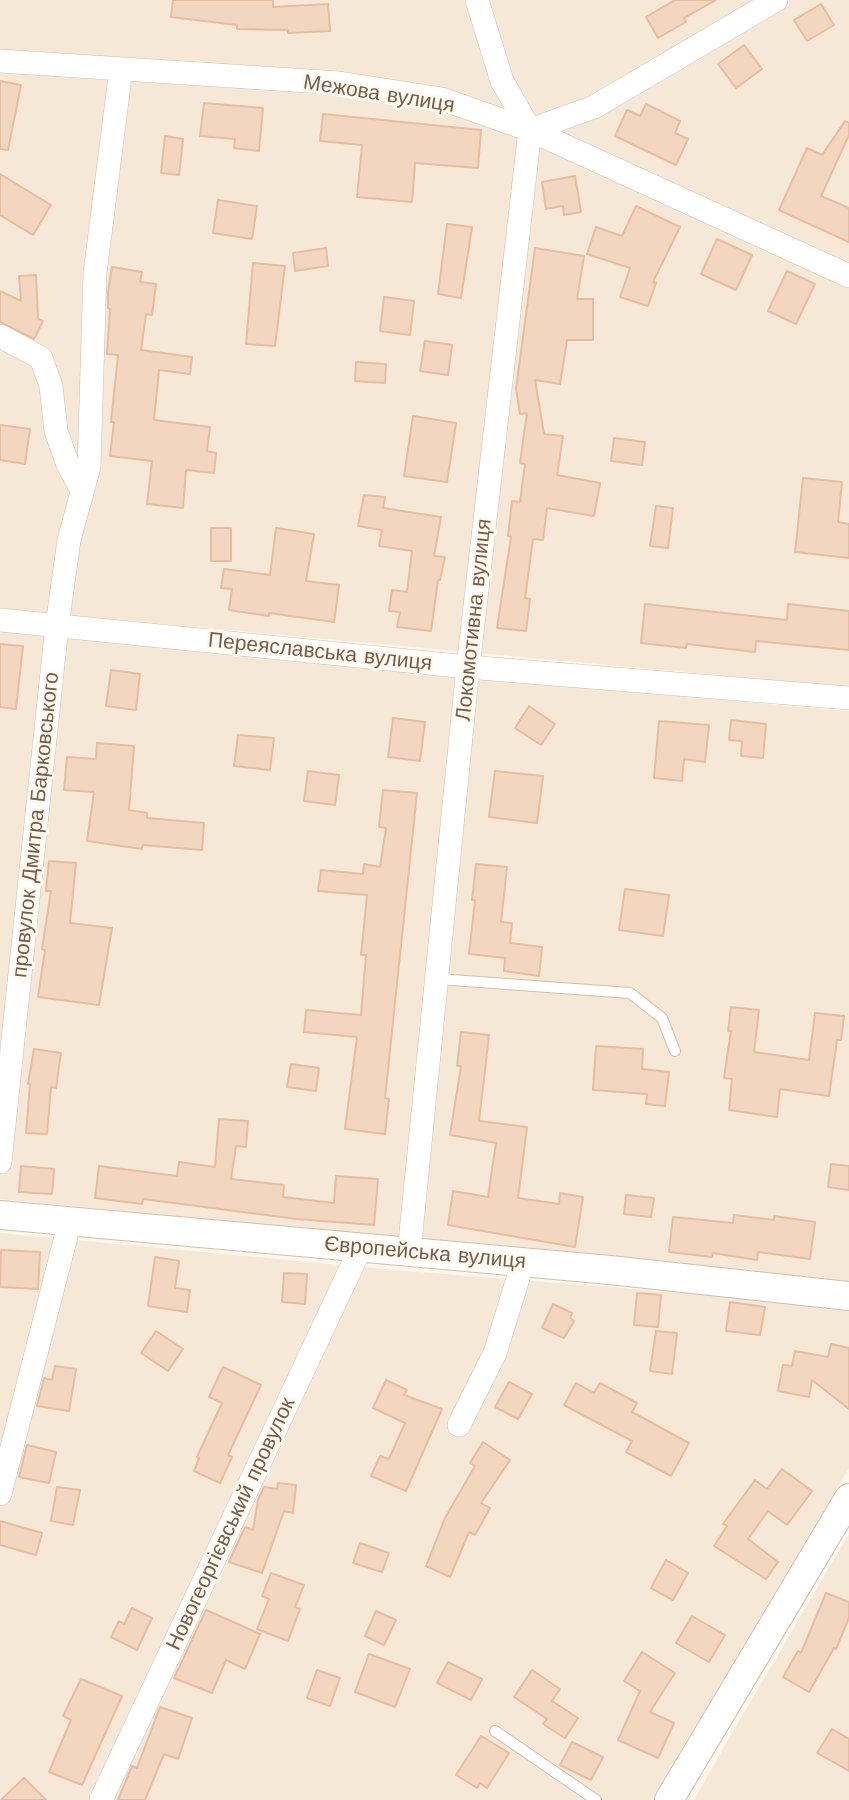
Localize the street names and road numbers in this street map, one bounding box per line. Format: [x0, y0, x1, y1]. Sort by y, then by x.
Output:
street label: Межова вулиця [302, 70, 456, 118]
street label: Локомотивна вулиця [451, 518, 497, 722]
street label: Переяславська вулиця [207, 628, 433, 676]
street label: провулок Дмитра Барковського [7, 671, 65, 979]
street label: Європейська вулиця [323, 1232, 527, 1274]
street label: Новогеоргієвський провулок [161, 1394, 301, 1654]

